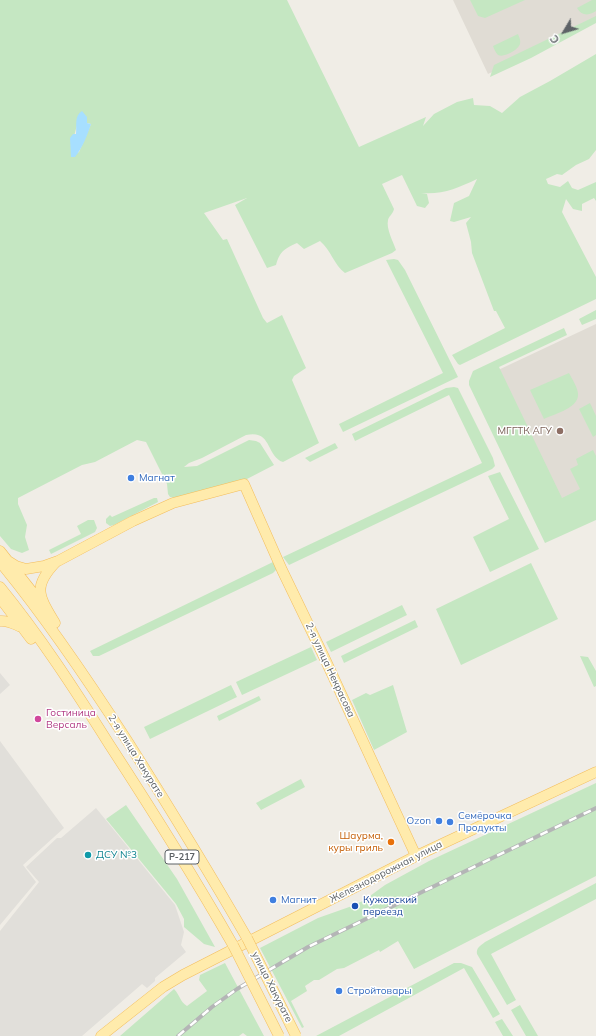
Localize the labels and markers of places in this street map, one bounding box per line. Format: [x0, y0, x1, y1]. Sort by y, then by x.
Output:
place label: МГГТК АГУ [498, 425, 552, 437]
marker: МГГТК АГУ [555, 426, 565, 436]
place label: Магнат [139, 472, 175, 484]
marker: Магнат [126, 473, 136, 483]
place label: Гостиница Версаль [46, 707, 96, 730]
marker: Гостиница Версаль [33, 714, 43, 724]
place label: Семёрочка Продукты [458, 810, 512, 834]
place label: Ozon [407, 815, 431, 827]
marker: Ozon [434, 816, 444, 826]
marker: Семёрочка Продукты [445, 817, 455, 827]
place label: Шаурма, куры гриль [328, 830, 383, 854]
marker: Шаурма, куры гриль [386, 837, 396, 847]
place label: ДСУ №3 [96, 849, 137, 861]
marker: ДСУ №3 [83, 850, 93, 860]
place label: Магнит [281, 894, 317, 906]
place label: Кужорский переезд [363, 894, 417, 918]
marker: Магнит [268, 895, 278, 905]
marker: Кужорский переезд [350, 901, 360, 911]
place label: Стройтовары [347, 985, 412, 997]
marker: Стройтовары [334, 986, 344, 996]

